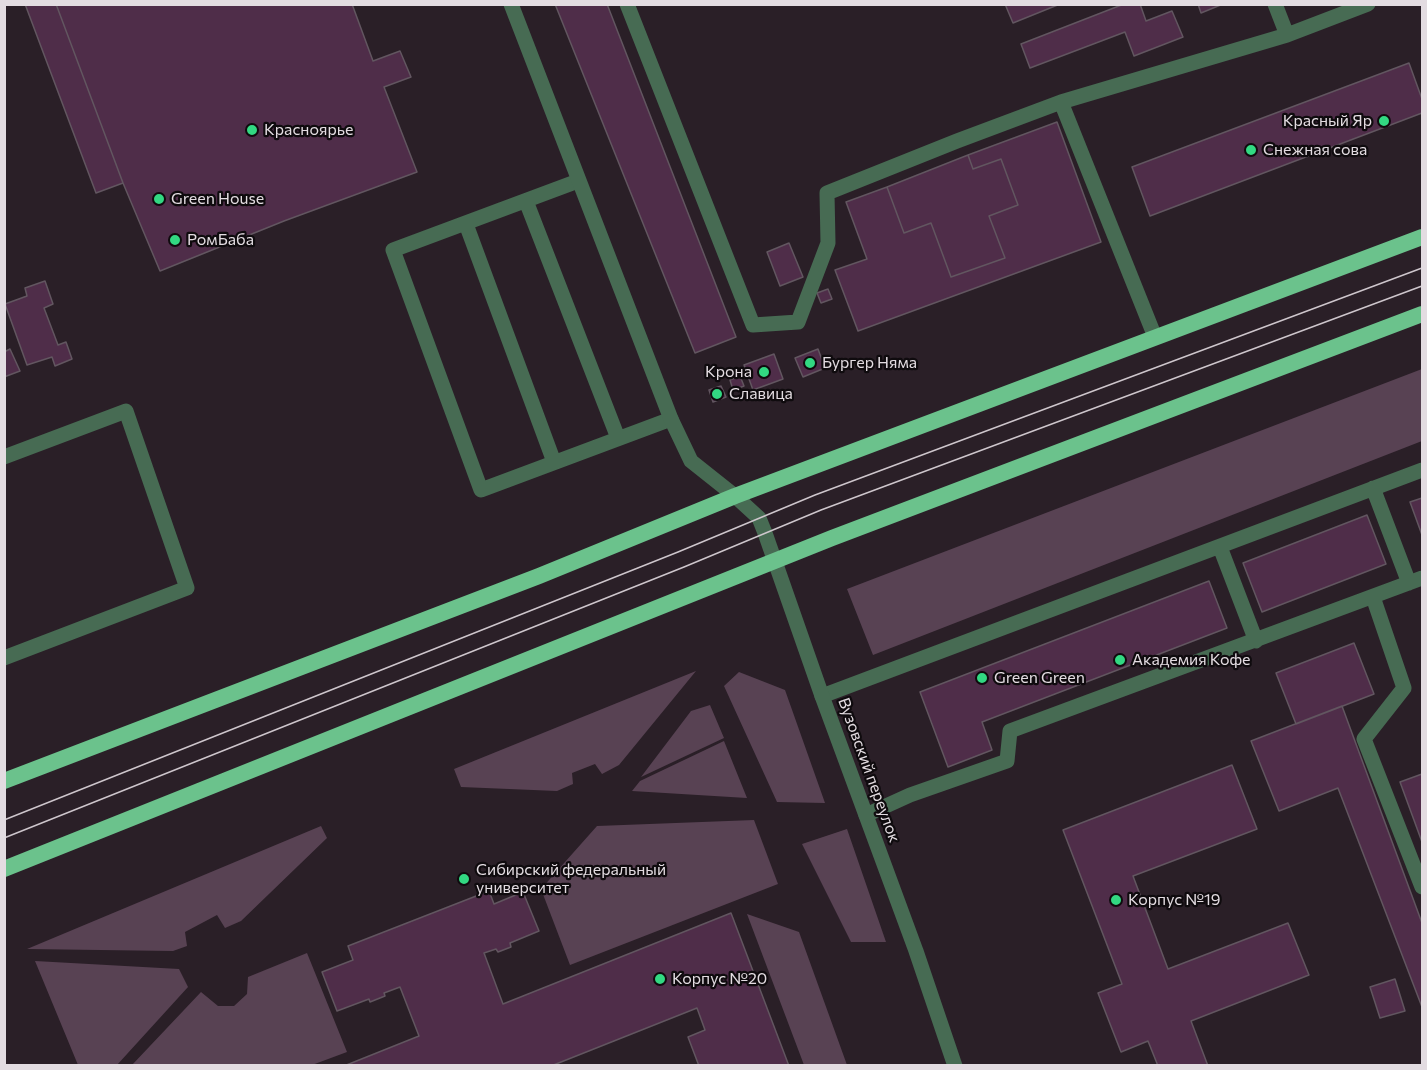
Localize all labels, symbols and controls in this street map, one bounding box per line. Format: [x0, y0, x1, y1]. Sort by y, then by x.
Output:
place label: Красный Яр [1283, 111, 1372, 131]
marker: Красный Яр [1377, 114, 1391, 128]
place label: Красноярье [264, 120, 353, 140]
marker: Красноярье [245, 123, 259, 137]
place label: Снежная сова [1263, 140, 1367, 160]
marker: Снежная сова [1244, 143, 1258, 157]
place label: Green House [171, 189, 264, 209]
marker: Green House [152, 192, 166, 206]
place label: РомБаба [187, 230, 254, 250]
marker: РомБаба [168, 233, 182, 247]
place label: Бургер Няма [822, 353, 917, 373]
marker: Бургер Няма [803, 356, 817, 370]
place label: Крона [705, 362, 752, 382]
marker: Крона [757, 365, 771, 379]
place label: Славица [729, 384, 793, 404]
marker: Славица [710, 387, 724, 401]
place label: Академия Кофе [1132, 650, 1251, 670]
marker: Академия Кофе [1113, 653, 1127, 667]
place label: Green Green [994, 668, 1085, 688]
marker: Green Green [975, 671, 989, 685]
street label: Вузовский переулок [834, 695, 904, 845]
place label: Сибирский федеральный университет [476, 860, 666, 898]
marker: Сибирский федеральный университет [457, 872, 471, 886]
place label: Корпус №19 [1128, 890, 1220, 910]
marker: Корпус №19 [1109, 893, 1123, 907]
place label: Корпус №20 [672, 969, 767, 989]
marker: Корпус №20 [653, 972, 667, 986]

